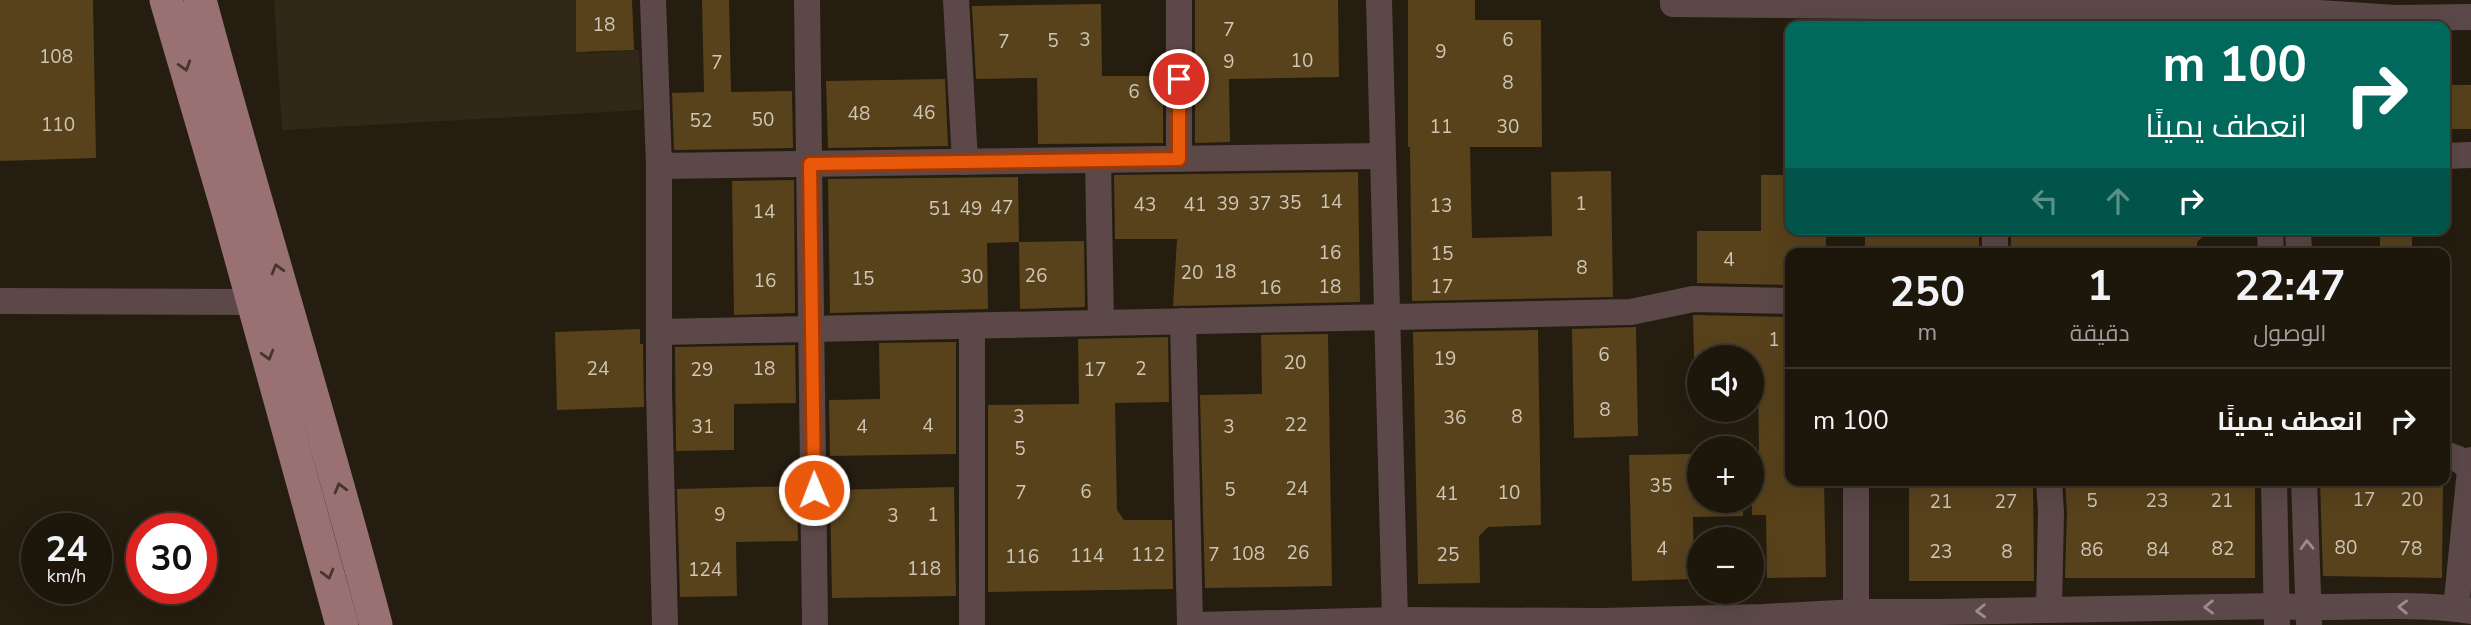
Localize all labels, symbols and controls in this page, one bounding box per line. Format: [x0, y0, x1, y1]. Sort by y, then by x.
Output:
house number: 18 [593, 12, 615, 38]
house number: 7 [1223, 17, 1235, 43]
house number: 3 [1079, 27, 1091, 53]
house number: 6 [1502, 27, 1514, 53]
house number: 5 [1047, 28, 1059, 54]
house number: 7 [998, 29, 1010, 55]
text: 100 m [2163, 31, 2307, 98]
house number: 9 [1435, 39, 1447, 65]
house number: 108 [39, 44, 73, 70]
house number: 10 [1291, 48, 1313, 74]
pin [1149, 49, 1209, 109]
house number: 9 [1223, 49, 1235, 75]
icon: right [2331, 49, 2422, 140]
house number: 7 [711, 50, 723, 76]
one-way arrow [177, 59, 191, 71]
icon: arrive [1160, 60, 1198, 98]
house number: 8 [1502, 70, 1514, 96]
house number: 6 [1128, 79, 1140, 105]
house number: 46 [913, 100, 935, 126]
house number: 48 [848, 101, 870, 127]
text: انعطف يمينًا [2145, 105, 2307, 148]
house number: 50 [752, 107, 774, 133]
house number: 52 [690, 108, 712, 134]
house number: 110 [41, 112, 75, 138]
house number: 11 [1430, 114, 1452, 140]
house number: 30 [1497, 114, 1519, 140]
icon: left [2026, 182, 2064, 220]
icon: ahead [2099, 182, 2137, 220]
icon: right [2172, 182, 2210, 220]
house number: 14 [1320, 189, 1342, 215]
house number: 35 [1279, 190, 1301, 216]
house number: 39 [1217, 191, 1239, 217]
house number: 37 [1249, 191, 1271, 217]
house number: 1 [1575, 191, 1587, 217]
house number: 43 [1134, 192, 1156, 218]
house number: 41 [1184, 192, 1206, 218]
house number: 13 [1430, 193, 1452, 219]
house number: 47 [991, 195, 1013, 221]
house number: 51 [929, 196, 951, 222]
house number: 49 [960, 196, 982, 222]
house number: 14 [753, 199, 775, 225]
house number: 16 [1319, 240, 1341, 266]
house number: 15 [1431, 241, 1453, 267]
house number: 4 [1723, 247, 1735, 273]
house number: 8 [1576, 255, 1588, 281]
text: 1 [2087, 258, 2112, 315]
text: 22:47 [2234, 258, 2345, 315]
house number: 18 [1214, 259, 1236, 285]
house number: 20 [1181, 260, 1203, 286]
house number: 26 [1025, 263, 1047, 289]
one-way arrow [270, 264, 285, 276]
house number: 30 [961, 264, 983, 290]
text: 250 [1890, 264, 1965, 321]
house number: 15 [852, 266, 874, 292]
house number: 16 [754, 268, 776, 294]
house number: 18 [1319, 274, 1341, 300]
house number: 17 [1431, 274, 1453, 300]
house number: 16 [1259, 275, 1281, 301]
text: m [1918, 317, 1937, 348]
text: دقيقة [2070, 318, 2130, 349]
text: الوصول [2253, 318, 2326, 349]
house number: 1 [1768, 327, 1780, 353]
house number: 6 [1598, 342, 1610, 368]
map controls [1687, 345, 1764, 604]
button: sound [1687, 345, 1764, 422]
house number: 19 [1434, 346, 1456, 372]
one-way arrow [259, 349, 274, 361]
house number: 20 [1284, 350, 1306, 376]
house number: 24 [587, 356, 609, 382]
house number: 18 [753, 356, 775, 382]
house number: 2 [1135, 356, 1147, 382]
house number: 29 [691, 357, 713, 383]
house number: 17 [1084, 357, 1106, 383]
house number: 8 [1599, 397, 1611, 423]
icon: right [2384, 402, 2422, 440]
text: 100 m [1813, 403, 1889, 438]
house number: 3 [1013, 404, 1025, 430]
house number: 8 [1511, 404, 1523, 430]
text: انعطف يمينًا [2217, 404, 2363, 439]
house number: 36 [1444, 405, 1466, 431]
house number: 22 [1285, 412, 1307, 438]
house number: 4 [922, 413, 934, 439]
house number: 31 [692, 414, 714, 440]
house number: 4 [856, 414, 868, 440]
house number: 3 [1223, 414, 1235, 440]
house number: 5 [1014, 436, 1026, 462]
button: + [1687, 436, 1764, 513]
position arrow [777, 453, 851, 527]
house number: 35 [1650, 473, 1672, 499]
house number: 24 [1286, 476, 1308, 502]
house number: 5 [1224, 477, 1236, 503]
house number: 6 [1080, 479, 1092, 505]
house number: 7 [1015, 480, 1027, 506]
house number: 10 [1498, 480, 1520, 506]
house number: 41 [1436, 481, 1458, 507]
one-way arrow [333, 482, 348, 494]
house number: 17 [2353, 487, 2375, 513]
house number: 20 [2401, 487, 2423, 513]
house number: 5 [2086, 488, 2098, 514]
house number: 23 [2146, 488, 2168, 514]
house number: 21 [2211, 488, 2233, 514]
house number: 21 [1930, 489, 1952, 515]
house number: 27 [1995, 489, 2017, 515]
house number: 9 [714, 502, 726, 528]
house number: 1 [927, 502, 939, 528]
house number: 3 [887, 503, 899, 529]
speed limit sign: 30 [126, 513, 217, 604]
text: 24 [45, 526, 88, 573]
button: − [1687, 527, 1764, 604]
house number: 80 [2335, 535, 2357, 561]
house number: 4 [1656, 536, 1668, 562]
house number: 82 [2212, 536, 2234, 562]
house number: 78 [2400, 536, 2422, 562]
house number: 86 [2081, 537, 2103, 563]
house number: 84 [2147, 537, 2169, 563]
house number: 23 [1930, 539, 1952, 565]
house number: 8 [2001, 539, 2013, 565]
one-way arrow [2299, 539, 2314, 550]
house number: 26 [1287, 540, 1309, 566]
house number: 108 [1231, 541, 1265, 567]
house number: 112 [1131, 542, 1165, 568]
house number: 7 [1208, 542, 1220, 568]
house number: 25 [1437, 542, 1459, 568]
house number: 114 [1070, 543, 1104, 569]
house number: 116 [1005, 544, 1039, 570]
house number: 118 [907, 556, 941, 582]
house number: 124 [688, 557, 722, 583]
text: km/h [47, 564, 86, 588]
one-way arrow [320, 568, 335, 580]
one-way arrow [2203, 599, 2213, 615]
one-way arrow [2397, 599, 2408, 615]
one-way arrow [1975, 603, 1986, 619]

